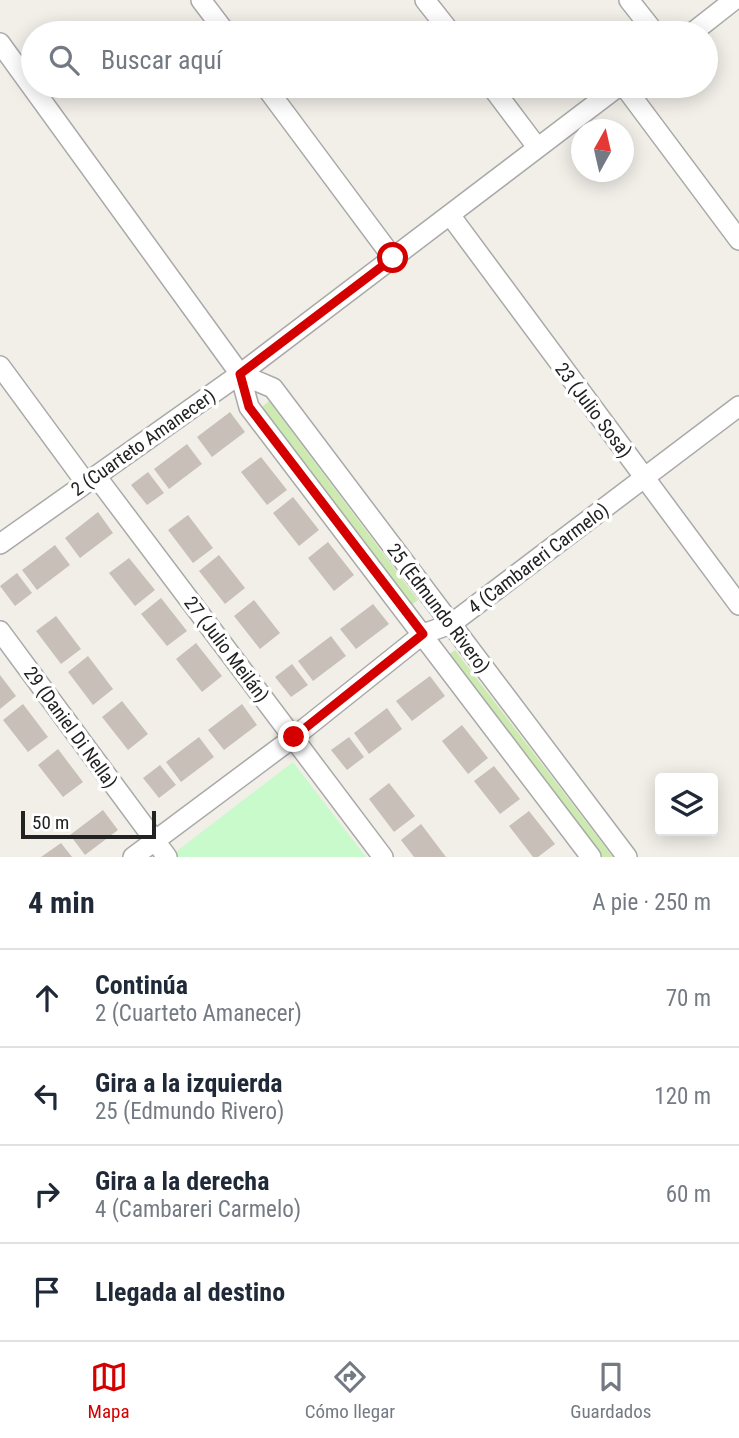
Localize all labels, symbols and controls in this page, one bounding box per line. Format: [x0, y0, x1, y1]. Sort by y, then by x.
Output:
search box [21, 21, 718, 98]
icon: search [45, 41, 83, 79]
text: Buscar aquí [101, 45, 222, 75]
north arrow [571, 119, 634, 182]
route start [377, 242, 408, 273]
street label: 23 (Julio Sosa) [550, 358, 637, 462]
street label: 2 (Cuarteto Amanecer) [67, 384, 220, 501]
street label: 4 (Cambareri Carmelo) [463, 498, 613, 619]
street label: 25 (Edmundo Rivero) [382, 539, 495, 678]
street label: 27 (Julio Meilán) [179, 592, 274, 707]
street label: 29 (Daniel Di Nella) [19, 662, 122, 792]
route end [278, 721, 309, 752]
map controls [655, 773, 718, 836]
button: layers [655, 773, 718, 836]
scale bar [21, 808, 156, 840]
text: 50 m [32, 811, 69, 834]
text: 4 min [28, 885, 95, 920]
text: A pie · 250 m [592, 889, 711, 916]
text: Continúa [95, 970, 188, 1000]
icon: ahead [28, 979, 66, 1017]
text: 70 m [666, 985, 711, 1012]
text: 2 (Cuarteto Amanecer) [95, 1000, 302, 1027]
text: Gira a la izquierda [95, 1068, 283, 1098]
icon: left [28, 1077, 66, 1115]
text: 120 m [654, 1083, 711, 1110]
text: 25 (Edmundo Rivero) [95, 1098, 284, 1125]
text: Gira a la derecha [95, 1166, 269, 1196]
icon: right [28, 1175, 66, 1213]
text: 60 m [666, 1181, 711, 1208]
text: 4 (Cambareri Carmelo) [95, 1196, 301, 1223]
icon: arrive [28, 1273, 66, 1311]
text: Llegada al destino [95, 1277, 285, 1307]
tab: Mapa [88, 1358, 130, 1423]
tab: Cómo llegar [305, 1358, 395, 1423]
tab: Guardados [570, 1358, 651, 1423]

